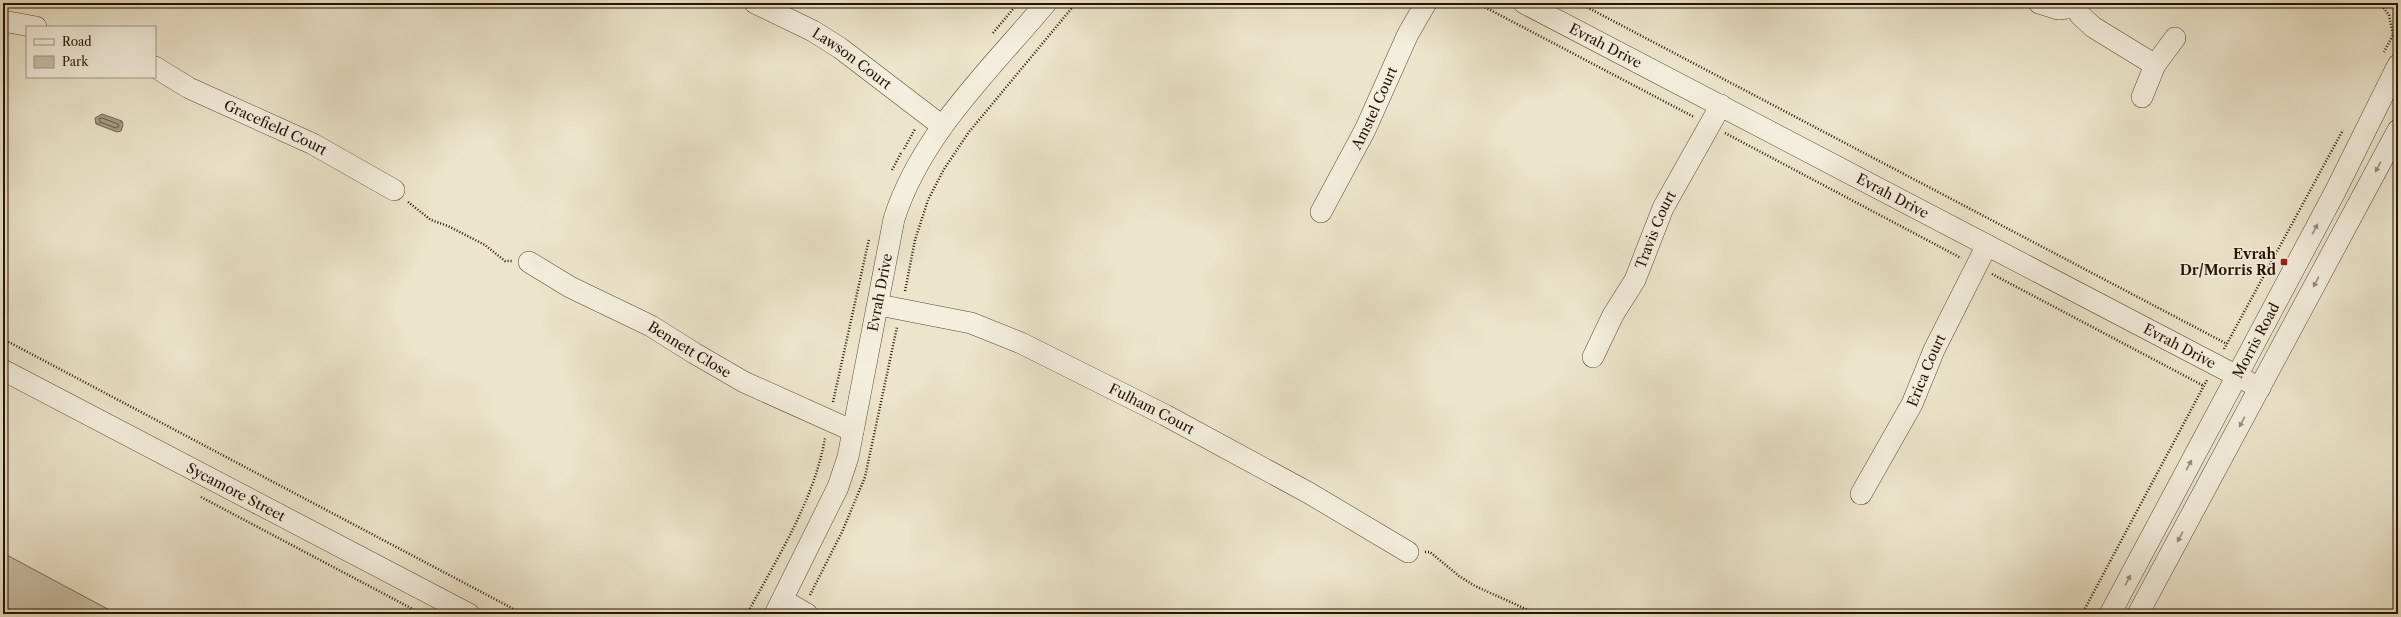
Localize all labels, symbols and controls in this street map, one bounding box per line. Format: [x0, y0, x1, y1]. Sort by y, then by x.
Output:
street label: Evrah Drive [1566, 19, 1645, 72]
street label: Lawson Court [809, 24, 895, 93]
legend [26, 26, 156, 78]
text: Road [62, 34, 92, 49]
text: Park [62, 54, 89, 69]
street label: Amstel Court [1347, 64, 1401, 153]
street label: Gracefield Court [221, 96, 330, 159]
one-way arrow [2374, 161, 2381, 173]
street label: Evrah Drive [1853, 169, 1932, 222]
street label: Travis Court [1631, 187, 1680, 272]
one-way arrow [2312, 223, 2318, 235]
place label: Evrah Dr/Morris Rd [2180, 245, 2277, 279]
street label: Evrah Drive [863, 252, 896, 333]
marker: Evrah Dr/Morris Rd [2279, 257, 2289, 267]
one-way arrow [2313, 276, 2320, 287]
street label: Morris Road [2228, 299, 2284, 381]
street label: Bennett Close [645, 317, 734, 382]
street label: Evrah Drive [2140, 320, 2219, 372]
street label: Erica Court [1903, 331, 1950, 409]
street label: Fulham Court [1106, 379, 1198, 438]
one-way arrow [2238, 417, 2245, 428]
street label: Sycamore Street [183, 459, 289, 525]
one-way arrow [2186, 459, 2192, 470]
one-way arrow [2176, 531, 2183, 543]
one-way arrow [2125, 574, 2131, 585]

